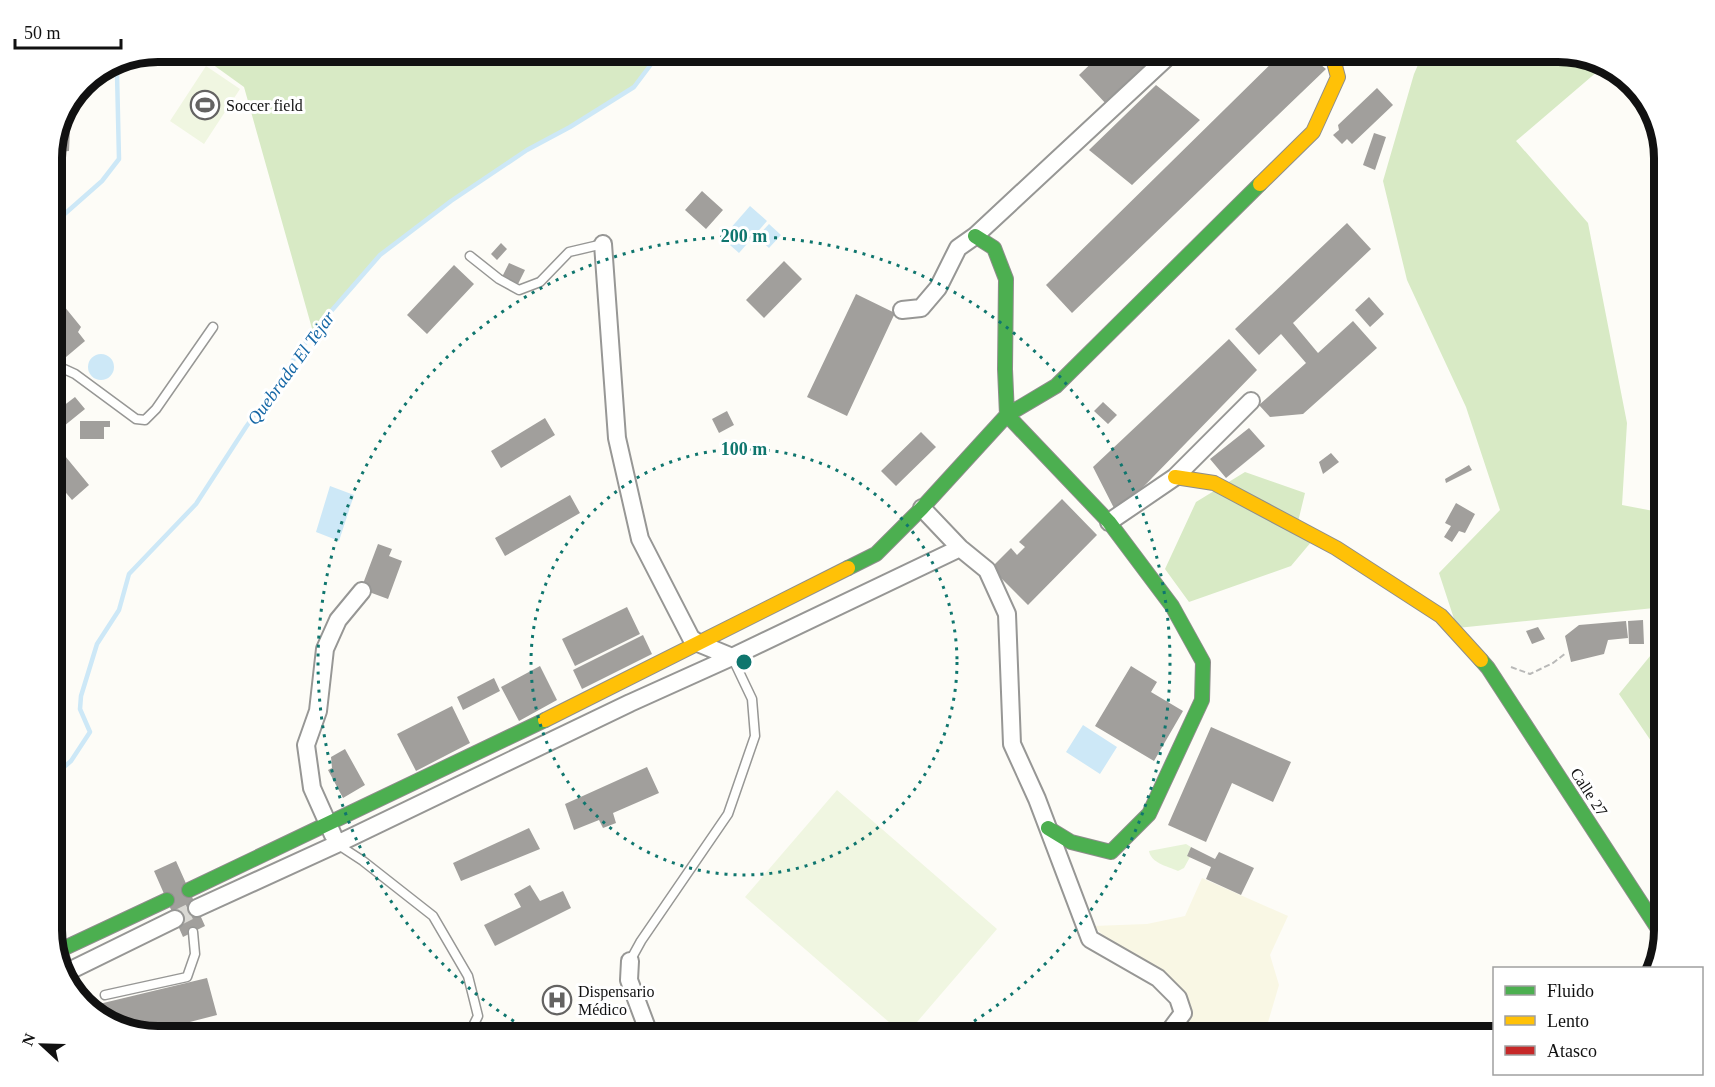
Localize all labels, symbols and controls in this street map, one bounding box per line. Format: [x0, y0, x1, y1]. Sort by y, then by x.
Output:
scale bar [15, 12, 122, 50]
text: 50 m [24, 23, 61, 43]
sports icon: Soccer field [189, 89, 221, 121]
place label: Soccer field [226, 97, 303, 114]
text: 200 m [721, 226, 767, 246]
water label: Quebrada El Tejar [243, 307, 339, 429]
text: 100 m [721, 439, 767, 459]
centre of rings [734, 652, 754, 672]
street label: Calle 27 [1567, 765, 1611, 819]
legend [1493, 967, 1703, 1075]
text: Fluido [1547, 981, 1594, 1001]
place label: Dispensario Médico [578, 983, 654, 1018]
hospital icon: Dispensario Médico [541, 984, 573, 1016]
text: Lento [1547, 1011, 1589, 1031]
north arrow [12, 1015, 72, 1075]
text: N [19, 1031, 39, 1048]
text: Atasco [1547, 1041, 1597, 1061]

